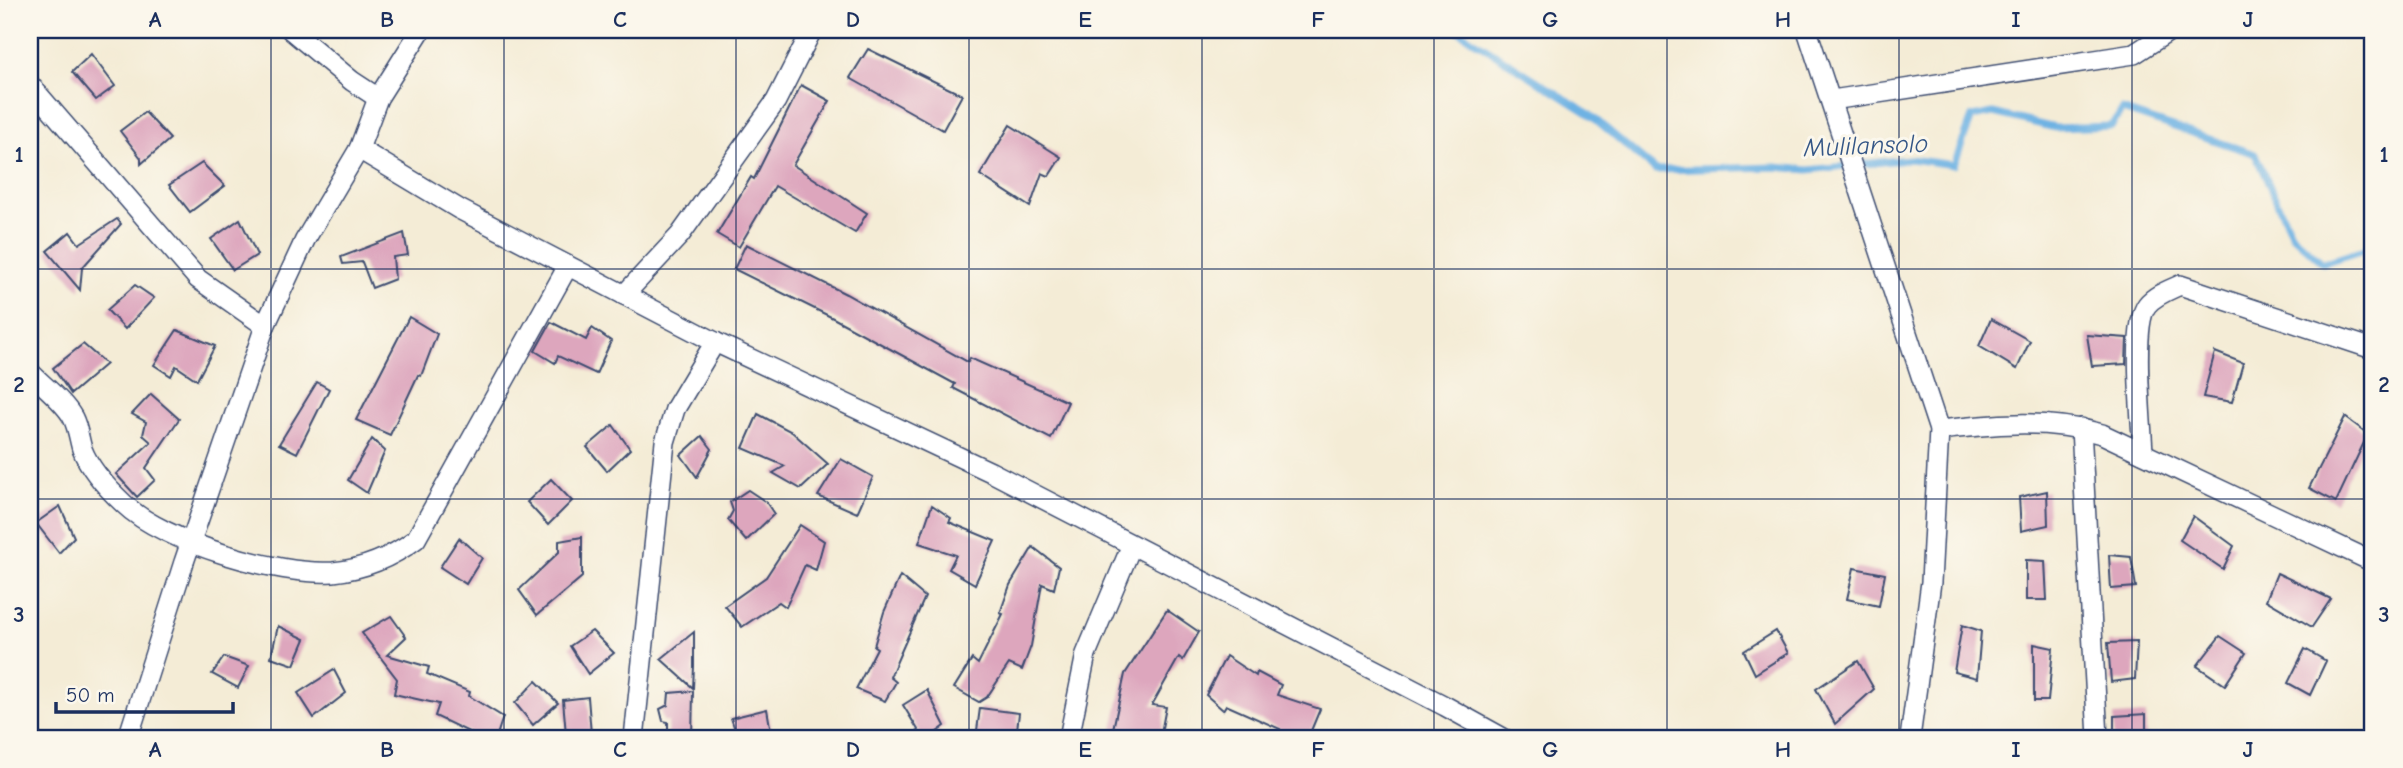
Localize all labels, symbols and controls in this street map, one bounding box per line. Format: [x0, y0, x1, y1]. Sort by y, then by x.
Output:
text: A [149, 6, 162, 33]
text: B [380, 6, 394, 33]
text: C [613, 6, 627, 33]
text: D [846, 6, 860, 33]
text: E [1078, 6, 1092, 33]
text: F [1311, 6, 1325, 33]
text: G [1542, 6, 1558, 33]
text: H [1775, 6, 1791, 33]
text: I [2011, 6, 2021, 33]
text: J [2243, 6, 2254, 33]
water label: Mulilansolo [1802, 129, 1929, 163]
text: 1 [14, 141, 24, 168]
text: 1 [2379, 141, 2389, 168]
text: 2 [13, 371, 25, 398]
text: 2 [2378, 371, 2390, 398]
text: 3 [13, 601, 25, 628]
text: 3 [2378, 601, 2390, 628]
scale bar [56, 670, 233, 714]
text: 50 m [66, 683, 115, 707]
text: A [149, 736, 162, 763]
text: B [380, 736, 394, 763]
text: C [613, 736, 627, 763]
text: D [846, 736, 860, 763]
text: E [1078, 736, 1092, 763]
text: F [1311, 736, 1325, 763]
text: G [1542, 736, 1558, 763]
text: H [1775, 736, 1791, 763]
text: I [2011, 736, 2021, 763]
text: J [2243, 736, 2254, 763]

